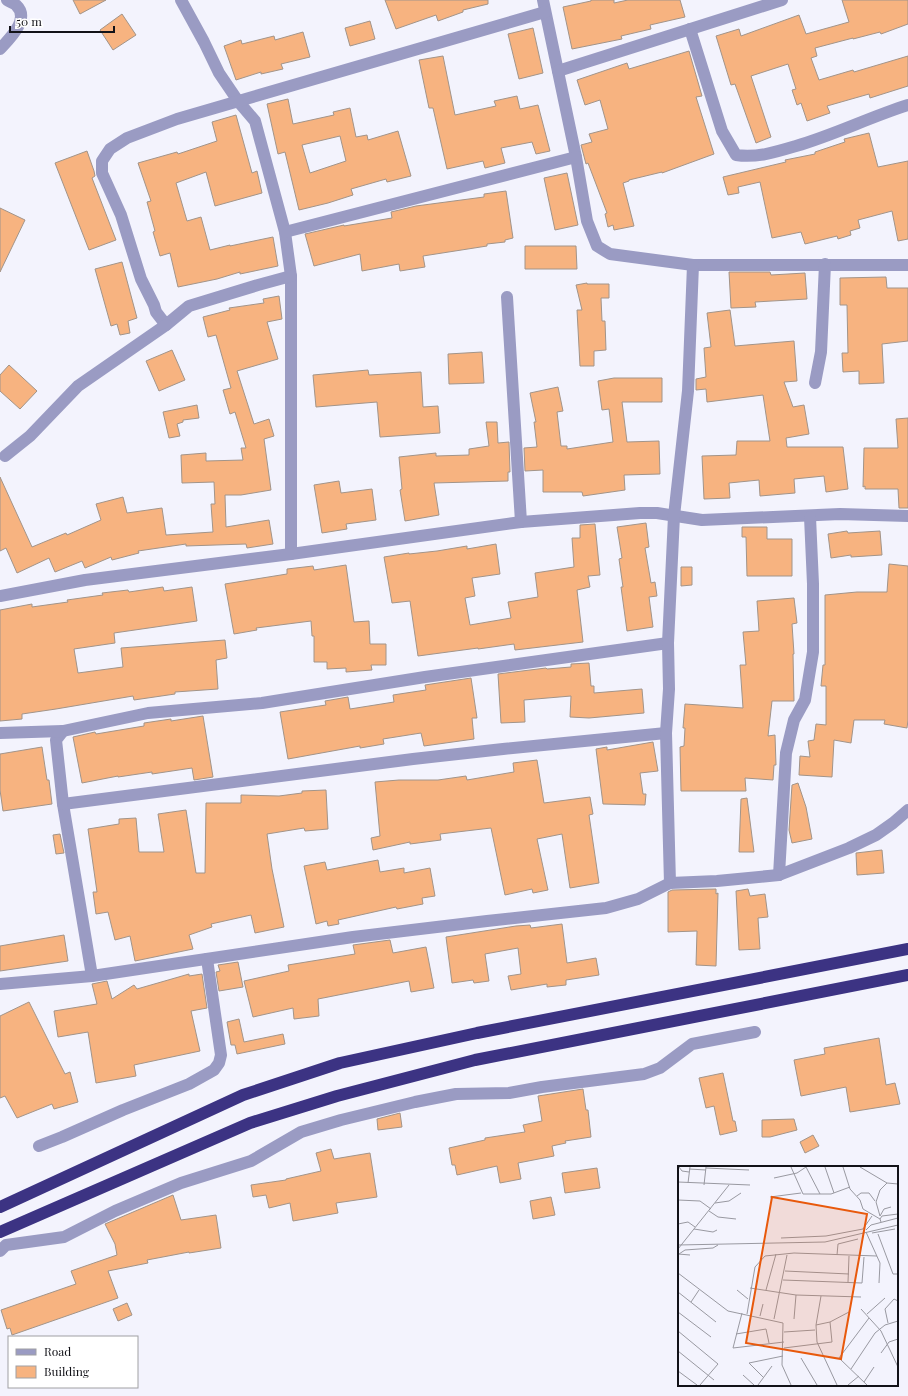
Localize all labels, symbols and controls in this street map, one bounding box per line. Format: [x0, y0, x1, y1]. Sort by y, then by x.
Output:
scale bar [10, 8, 114, 34]
text: 50 m [16, 13, 42, 29]
inset map [678, 1166, 898, 1386]
legend [8, 1336, 138, 1388]
text: Road [44, 1343, 71, 1359]
text: Building [44, 1363, 90, 1379]

